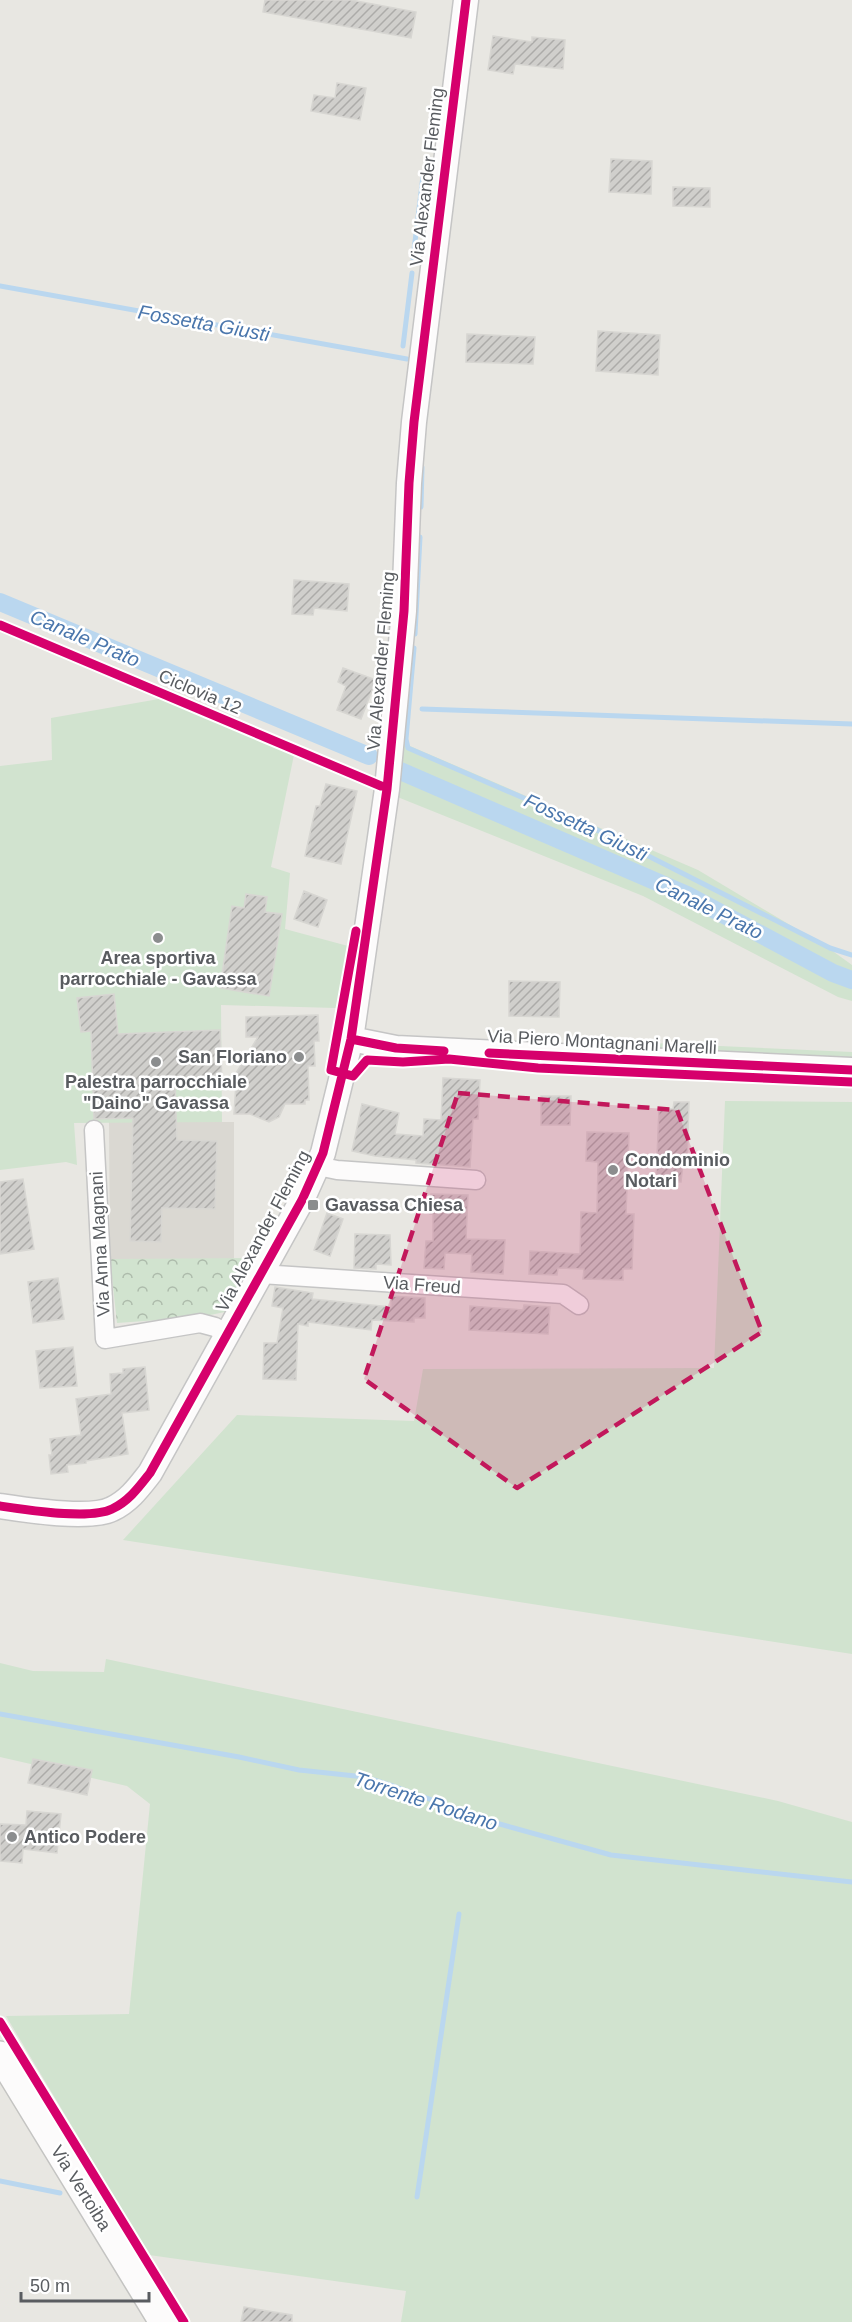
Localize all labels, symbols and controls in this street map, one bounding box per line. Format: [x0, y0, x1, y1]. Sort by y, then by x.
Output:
street label: Via Alexander Fleming [406, 87, 448, 267]
water label: Fossetta Giusti [136, 301, 272, 346]
street label: Via Alexander Fleming [363, 571, 399, 751]
water label: Canale Prato [27, 605, 143, 671]
street label: Ciclovia 12 [156, 666, 244, 718]
water label: Fossetta Giusti [521, 789, 652, 865]
water label: Canale Prato [652, 873, 766, 943]
marker: Area sportiva parrocchiale - Gavassa [151, 931, 165, 945]
place label: Area sportiva parrocchiale - Gavassa [59, 948, 258, 989]
street label: Via Piero Montagnani Marelli [487, 1026, 717, 1058]
place label: San Floriano [178, 1047, 287, 1067]
marker: San Floriano [292, 1050, 306, 1064]
marker: Palestra parrocchiale "Daino" Gavassa [149, 1055, 163, 1069]
place label: Palestra parrocchiale "Daino" Gavassa [65, 1072, 247, 1113]
street label: Via Alexander Fleming [212, 1147, 314, 1315]
place label: Condominio Notari [625, 1150, 730, 1191]
marker: Condominio Notari [606, 1163, 620, 1177]
street label: Via Anna Magnani [86, 1171, 114, 1317]
place label: Gavassa Chiesa [325, 1195, 464, 1215]
marker: Gavassa Chiesa [306, 1198, 320, 1212]
street label: Via Freud [383, 1272, 461, 1298]
water label: Torrente Rodano [352, 1767, 500, 1835]
place label: Antico Podere [24, 1827, 146, 1847]
marker: Antico Podere [5, 1830, 19, 1844]
street label: Via Vertoiba [47, 2142, 116, 2235]
scale bar [21, 2265, 148, 2303]
text: 50 m [30, 2276, 70, 2296]

